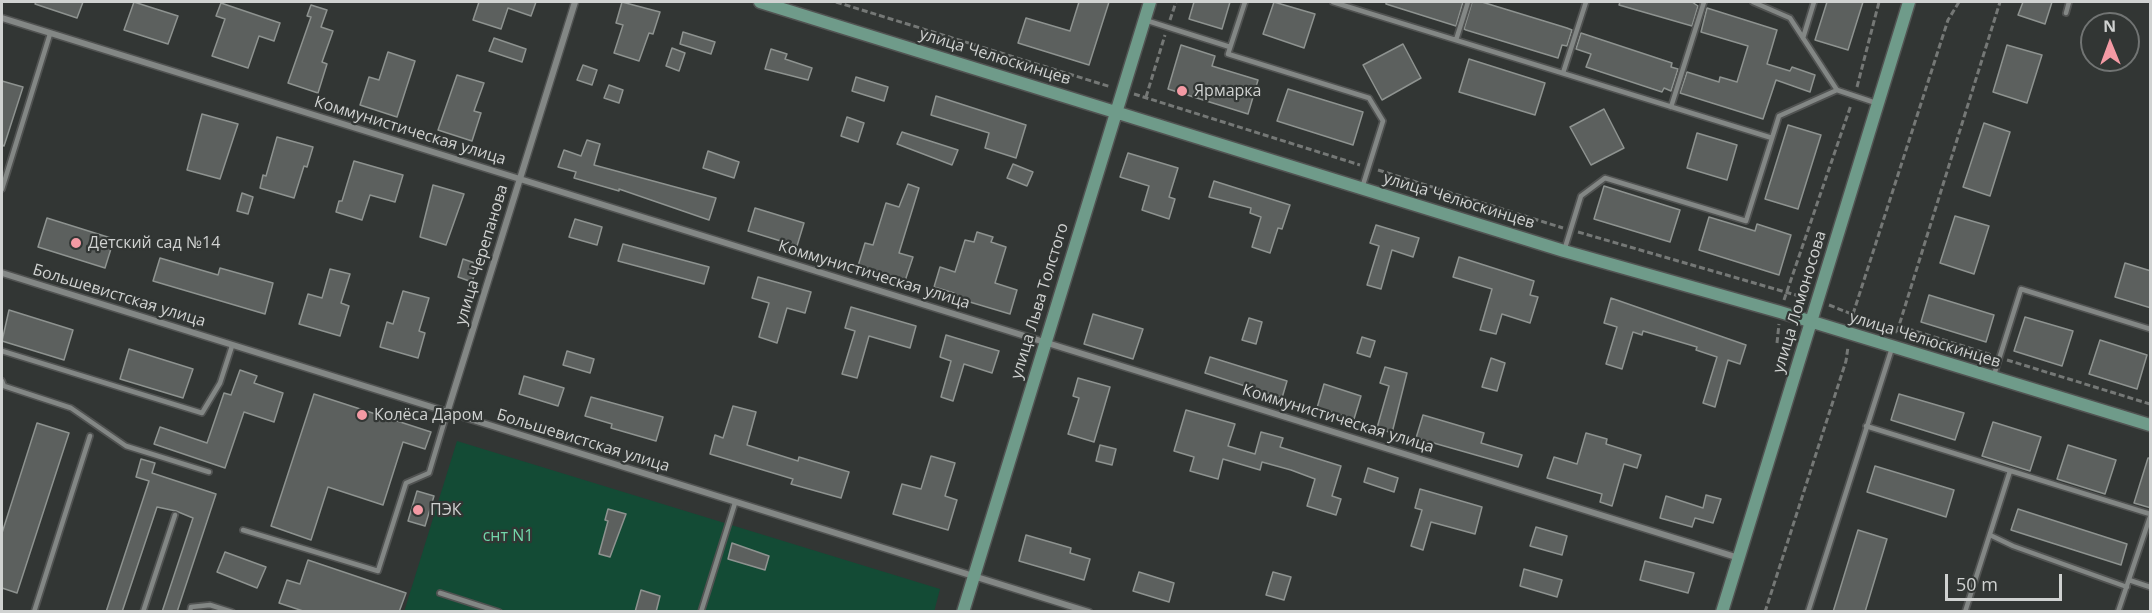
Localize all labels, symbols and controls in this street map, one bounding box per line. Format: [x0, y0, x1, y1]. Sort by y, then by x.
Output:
north arrow [2080, 12, 2140, 72]
text: N [2103, 15, 2116, 37]
street label: улица Челюскинцев [917, 25, 1073, 89]
place label: Ярмарка [1194, 81, 1261, 101]
marker: Ярмарка [1175, 84, 1189, 98]
street label: Коммунистическая улица [312, 93, 508, 169]
street label: улица Челюскинцев [1381, 169, 1537, 233]
street label: улица Черепанова [451, 182, 513, 328]
street label: улица Льва Толстого [1007, 221, 1073, 381]
street label: улица Ломоносова [1769, 229, 1831, 375]
place label: Детский сад №14 [88, 233, 220, 253]
marker: Детский сад №14 [69, 236, 83, 250]
street label: Коммунистическая улица [776, 237, 972, 313]
street label: Большевистская улица [30, 261, 208, 331]
street label: улица Челюскинцев [1847, 308, 2003, 372]
street label: Коммунистическая улица [1240, 381, 1436, 457]
place label: Колёса Даром [374, 405, 483, 425]
street label: Большевистская улица [494, 406, 672, 476]
marker: Колёса Даром [355, 408, 369, 422]
place label: ПЭК [430, 500, 461, 520]
marker: ПЭК [411, 503, 425, 517]
park label: снт N1 [483, 526, 533, 546]
scale bar [1948, 562, 2065, 600]
text: 50 m [1956, 572, 1998, 596]

